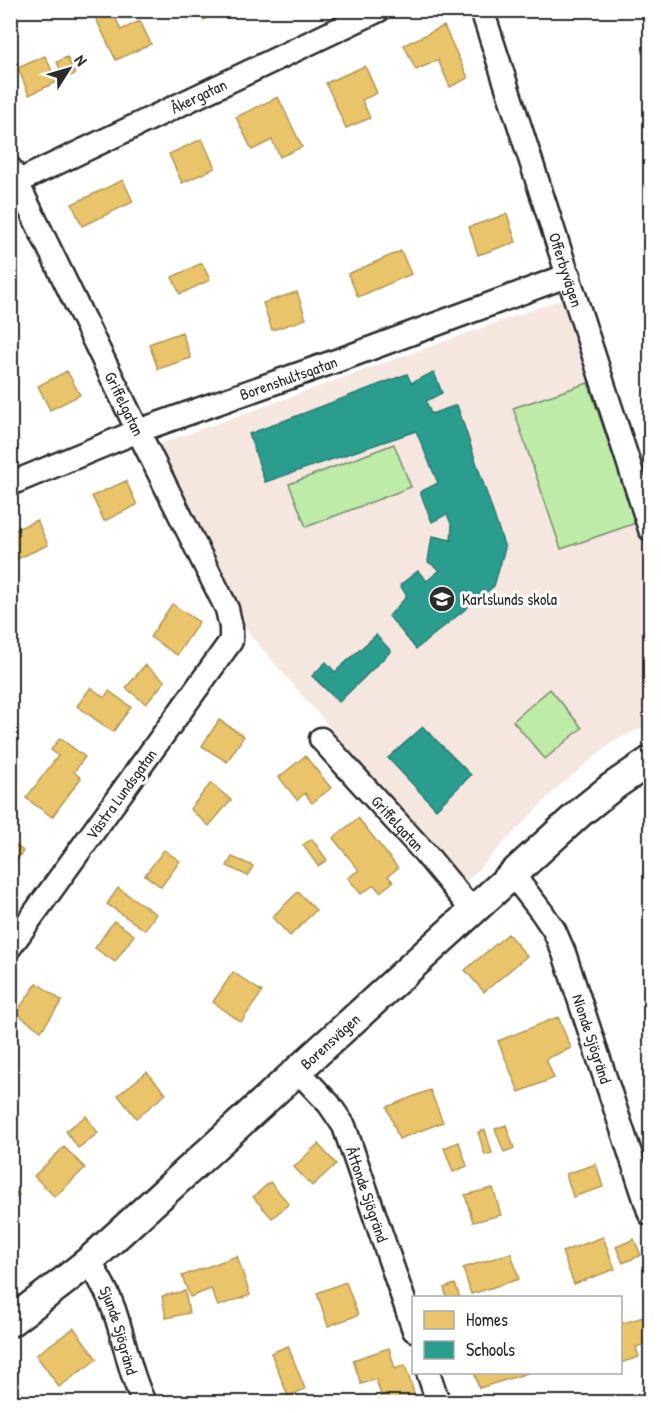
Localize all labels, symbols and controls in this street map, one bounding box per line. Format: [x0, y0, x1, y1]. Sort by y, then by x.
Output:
north arrow [39, 39, 99, 99]
text: N [70, 50, 93, 70]
street label: Åkergatan [167, 73, 230, 118]
street label: Offerbyvägen [544, 230, 588, 310]
street label: Borenshultsgatan [237, 350, 340, 405]
street label: Griffelgatan [100, 368, 150, 439]
school or university icon: Karlslunds skola [427, 584, 457, 614]
place label: Karlslunds skola [462, 588, 557, 610]
street label: Västra Lundsgatan [81, 744, 161, 844]
street label: Griffelgatan [366, 790, 429, 856]
street label: Nionde Sjögränd [567, 991, 617, 1086]
street label: Borensvägen [295, 1008, 365, 1074]
street label: Åttonde Sjögränd [341, 1144, 394, 1245]
street label: Sjunde Sjögränd [94, 1282, 143, 1377]
legend [412, 1296, 622, 1374]
text: Homes [466, 1307, 508, 1332]
text: Schools [466, 1337, 515, 1362]

